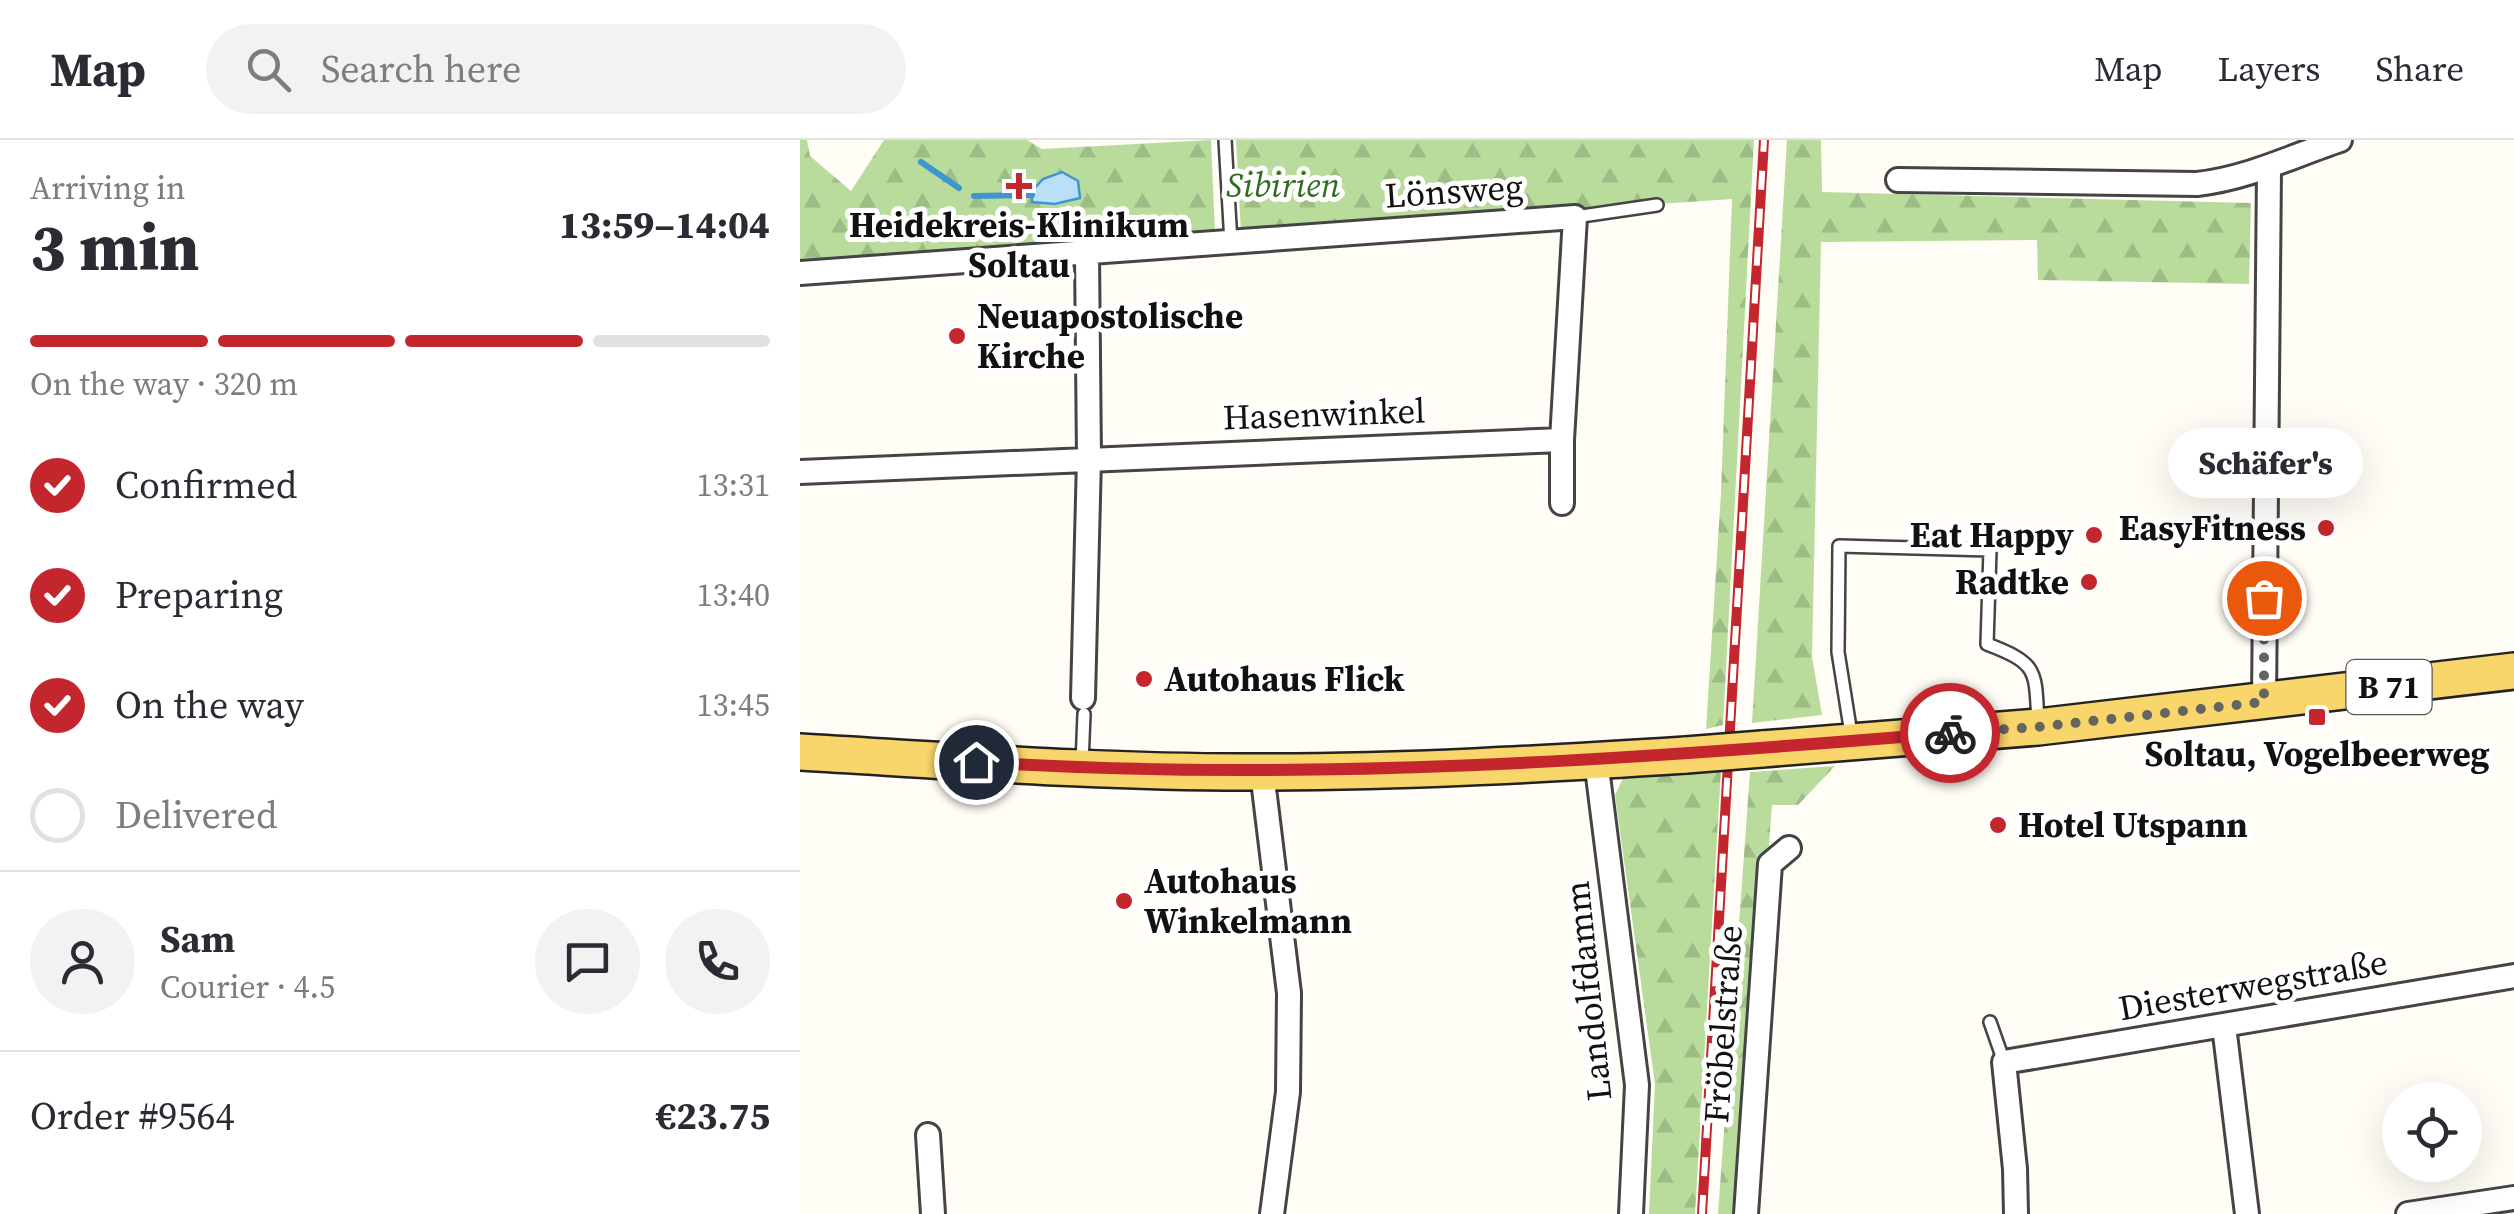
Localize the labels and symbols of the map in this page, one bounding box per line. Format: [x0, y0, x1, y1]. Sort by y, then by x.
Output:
park label: Sibirien [1226, 161, 1340, 209]
street label: Lönsweg [1383, 162, 1525, 220]
marker: Heidekreis-Klinikum Soltau [1006, 173, 1032, 199]
place label: Heidekreis-Klinikum Soltau [849, 201, 1189, 289]
place label: Neuapostolische Kirche [977, 292, 1243, 380]
marker: Neuapostolische Kirche [946, 325, 968, 347]
street label: Hasenwinkel [1222, 386, 1426, 442]
callout: Schäfer's [2166, 428, 2362, 498]
place label: EasyFitness [2119, 504, 2306, 552]
place label: Eat Happy [1910, 511, 2074, 559]
marker: EasyFitness [2315, 517, 2337, 539]
marker: Eat Happy [2083, 524, 2105, 546]
pin [2222, 556, 2307, 641]
place label: Radtke [1955, 558, 2069, 606]
marker: Radtke [2078, 571, 2100, 593]
place label: Autohaus Flick [1164, 655, 1405, 703]
road number: B 71 [2346, 660, 2432, 714]
marker: Autohaus Flick [1133, 668, 1155, 690]
courier [1900, 683, 2000, 783]
marker: Soltau, Vogelbeerweg [2306, 706, 2328, 728]
pin [934, 720, 1019, 805]
place label: Soltau, Vogelbeerweg [2144, 730, 2490, 778]
place label: Hotel Utspann [2018, 801, 2248, 849]
marker: Hotel Utspann [1987, 814, 2009, 836]
place label: Autohaus Winkelmann [1144, 857, 1352, 945]
street label: Landolfdamm [1553, 879, 1623, 1103]
marker: Autohaus Winkelmann [1113, 890, 1135, 912]
street label: Fröbelstraße [1692, 923, 1754, 1125]
street label: Diesterwegstraße [2115, 938, 2391, 1032]

